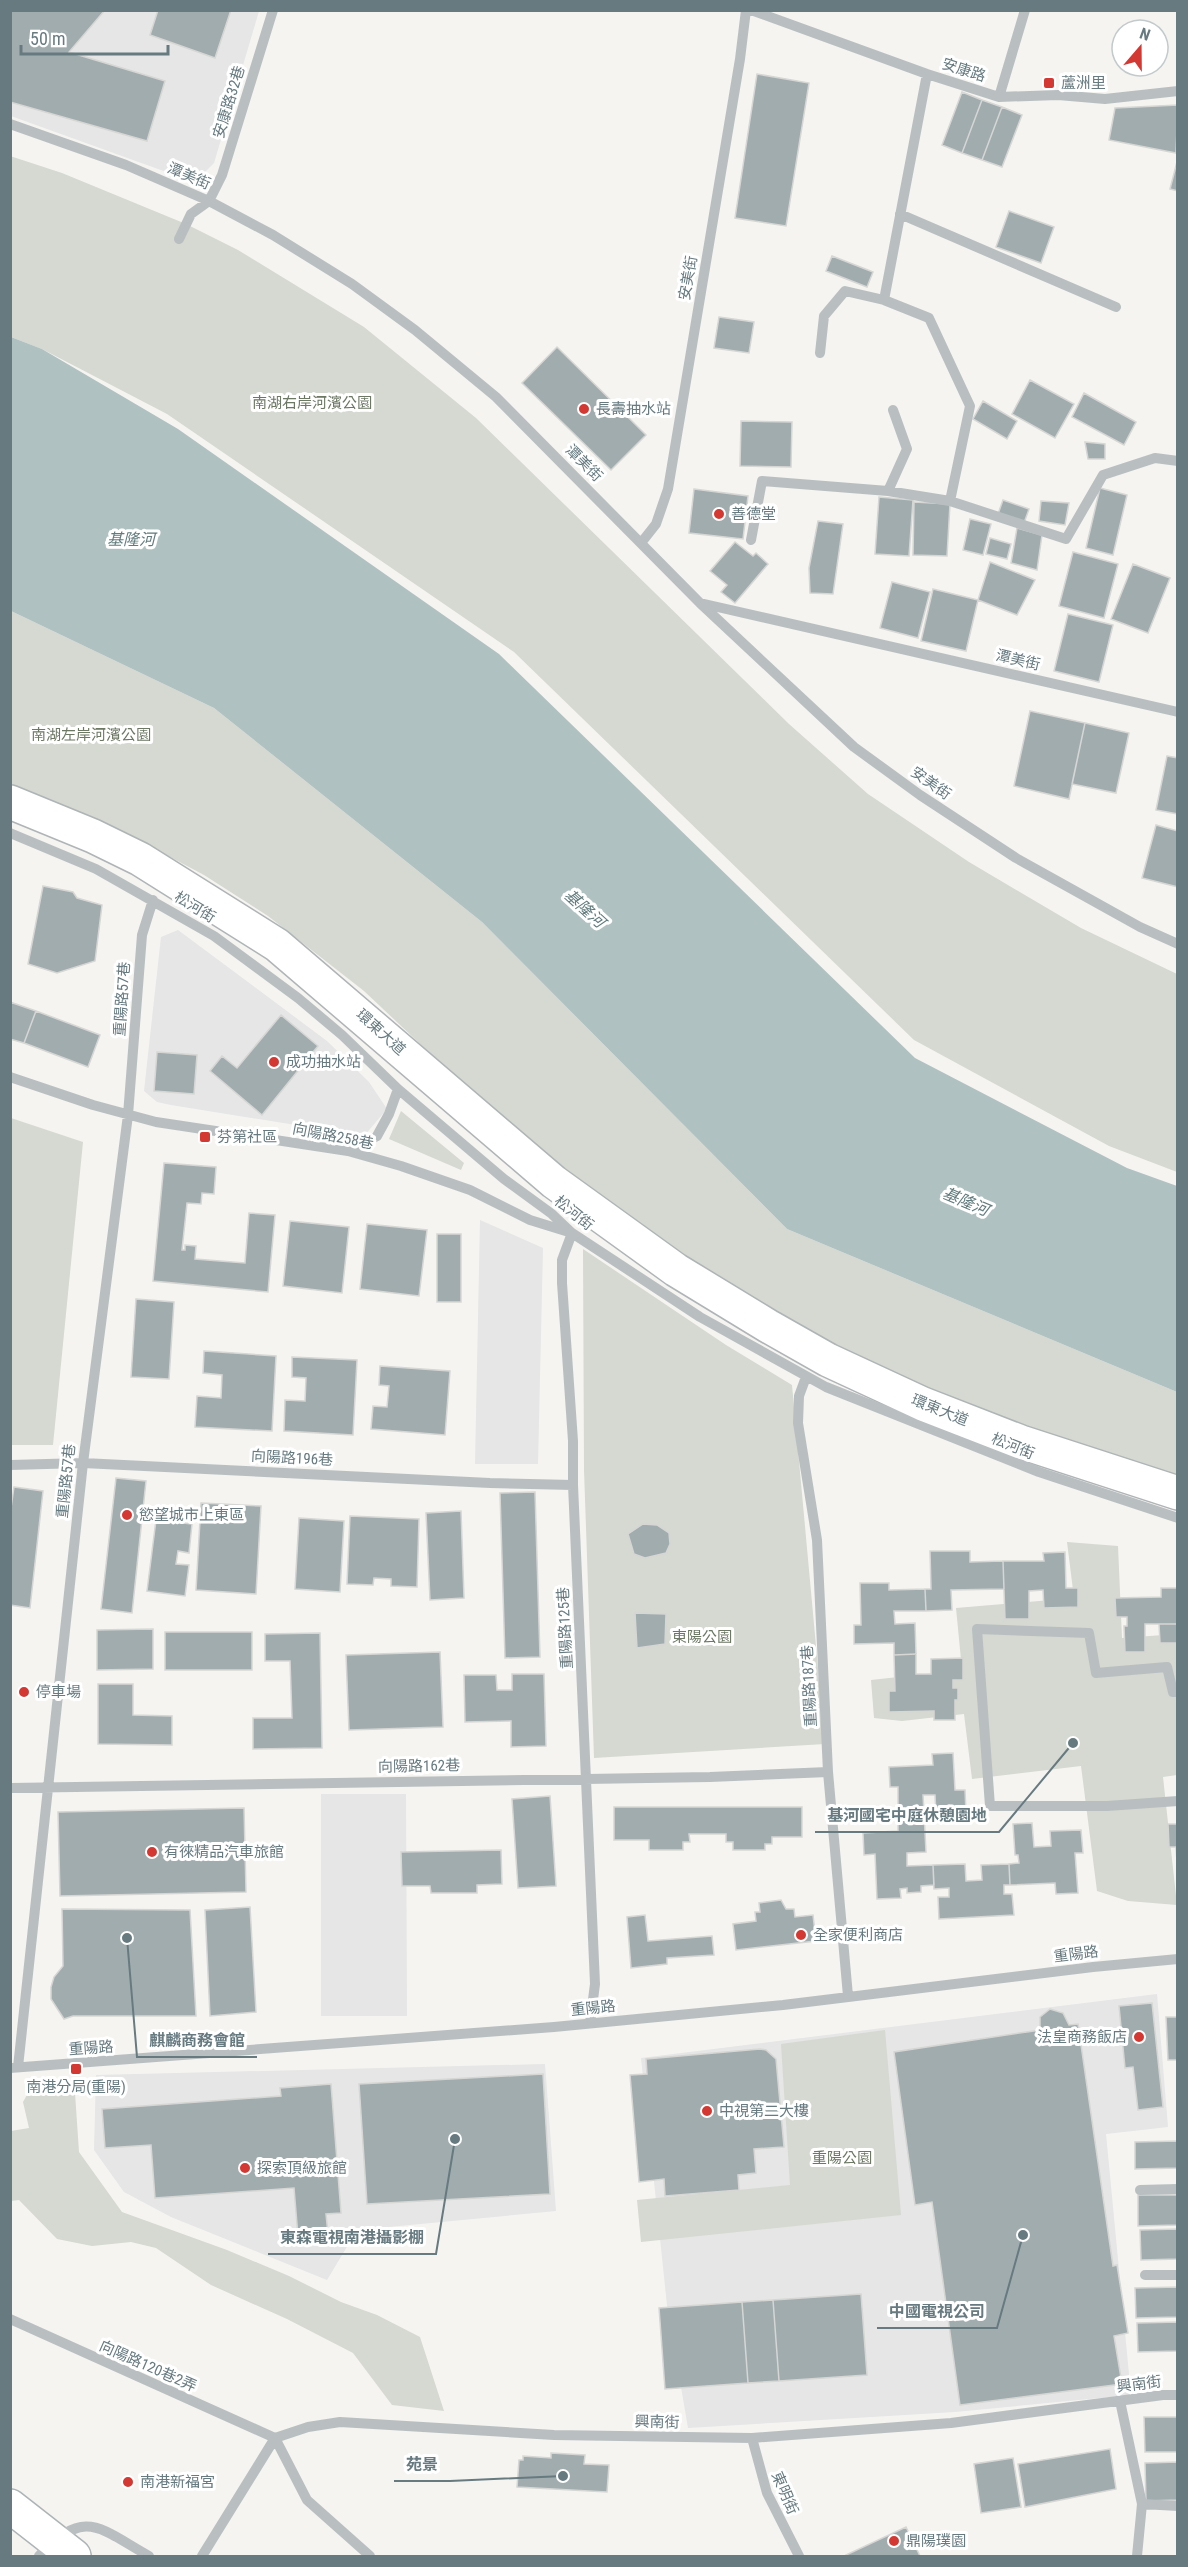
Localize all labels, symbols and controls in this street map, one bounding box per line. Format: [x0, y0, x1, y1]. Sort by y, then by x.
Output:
scale bar [21, 18, 168, 56]
north arrow [1110, 18, 1170, 78]
text: N [1137, 24, 1153, 45]
text: 50 m [30, 28, 65, 49]
street label: 安康路 [940, 54, 988, 86]
street label: 安康路32巷 [209, 64, 249, 140]
place label: 蘆洲里 [1061, 74, 1106, 92]
marker: 蘆洲里 [1042, 76, 1056, 90]
street label: 潭美街 [165, 159, 213, 193]
street label: 安美街 [675, 254, 701, 302]
park label: 南湖右岸河濱公園 [252, 394, 372, 412]
place label: 長壽抽水站 [596, 400, 671, 418]
marker: 長壽抽水站 [577, 402, 591, 416]
street label: 潭美街 [562, 441, 606, 485]
place label: 善德堂 [731, 505, 776, 523]
marker: 善德堂 [712, 507, 726, 521]
water label: 基隆河 [107, 530, 158, 549]
street label: 潭美街 [994, 646, 1042, 674]
park label: 南湖左岸河濱公園 [31, 726, 151, 744]
street label: 安美街 [907, 763, 955, 803]
water label: 基隆河 [560, 885, 611, 933]
street label: 松河街 [171, 888, 219, 926]
street label: 重陽路57巷 [110, 961, 134, 1037]
street label: 環東大道 [353, 1005, 409, 1059]
place label: 成功抽水站 [286, 1053, 361, 1071]
marker: 成功抽水站 [267, 1055, 281, 1069]
street label: 向陽路258巷 [291, 1119, 375, 1153]
place label: 芬第社區 [217, 1128, 277, 1146]
marker: 芬第社區 [198, 1130, 212, 1144]
water label: 基隆河 [940, 1183, 994, 1221]
street label: 松河街 [551, 1192, 597, 1234]
street label: 環東大道 [909, 1390, 971, 1430]
street label: 松河街 [989, 1429, 1037, 1463]
street label: 重陽路57巷 [53, 1443, 79, 1519]
street label: 向陽路196巷 [250, 1447, 334, 1469]
place label: 慾望城市上東區 [139, 1506, 244, 1524]
marker: 慾望城市上東區 [120, 1508, 134, 1522]
street label: 重陽路125巷 [554, 1586, 576, 1670]
park label: 東陽公園 [672, 1628, 732, 1646]
street label: 重陽路187巷 [798, 1644, 820, 1728]
place label: 停車場 [36, 1683, 81, 1701]
marker: 停車場 [17, 1685, 31, 1699]
street label: 向陽路162巷 [378, 1756, 460, 1776]
callout: 基河國宅中庭休憩園地 [815, 1798, 999, 1832]
text: 基河國宅中庭休憩園地 [827, 1806, 987, 1825]
place label: 有徠精品汽車旅館 [164, 1843, 284, 1861]
marker: 有徠精品汽車旅館 [145, 1845, 159, 1859]
place label: 全家便利商店 [813, 1926, 903, 1944]
marker: 全家便利商店 [794, 1928, 808, 1942]
street label: 重陽路 [1053, 1942, 1099, 1966]
street label: 重陽路 [570, 1997, 616, 2019]
callout: 麒麟商務會館 [137, 2023, 257, 2057]
place label: 法皇商務飯店 [1037, 2028, 1127, 2046]
marker: 法皇商務飯店 [1132, 2030, 1146, 2044]
text: 麒麟商務會館 [149, 2031, 245, 2050]
street label: 重陽路 [68, 2037, 114, 2059]
marker: 南港分局(重陽) [69, 2062, 83, 2076]
place label: 南港分局(重陽) [26, 2078, 126, 2096]
place label: 中視第二大樓 [719, 2102, 809, 2120]
marker: 中視第二大樓 [700, 2104, 714, 2118]
park label: 重陽公園 [812, 2149, 872, 2167]
place label: 探索頂級旅館 [257, 2159, 347, 2177]
marker: 探索頂級旅館 [238, 2161, 252, 2175]
callout: 東森電視南港攝影棚 [268, 2220, 436, 2254]
text: 東森電視南港攝影棚 [280, 2228, 424, 2247]
callout: 中國電視公司 [877, 2294, 997, 2328]
text: 中國電視公司 [889, 2302, 985, 2321]
street label: 向陽路120巷2弄 [97, 2337, 199, 2395]
street label: 興南街 [1116, 2372, 1162, 2396]
street label: 興南街 [634, 2413, 680, 2431]
callout: 苑景 [394, 2447, 450, 2481]
text: 苑景 [406, 2455, 438, 2474]
street label: 東明街 [768, 2469, 802, 2517]
place label: 南港新福宮 [140, 2473, 215, 2491]
marker: 南港新福宮 [121, 2475, 135, 2489]
place label: 鼎陽璞園 [906, 2532, 966, 2550]
marker: 鼎陽璞園 [887, 2534, 901, 2548]

